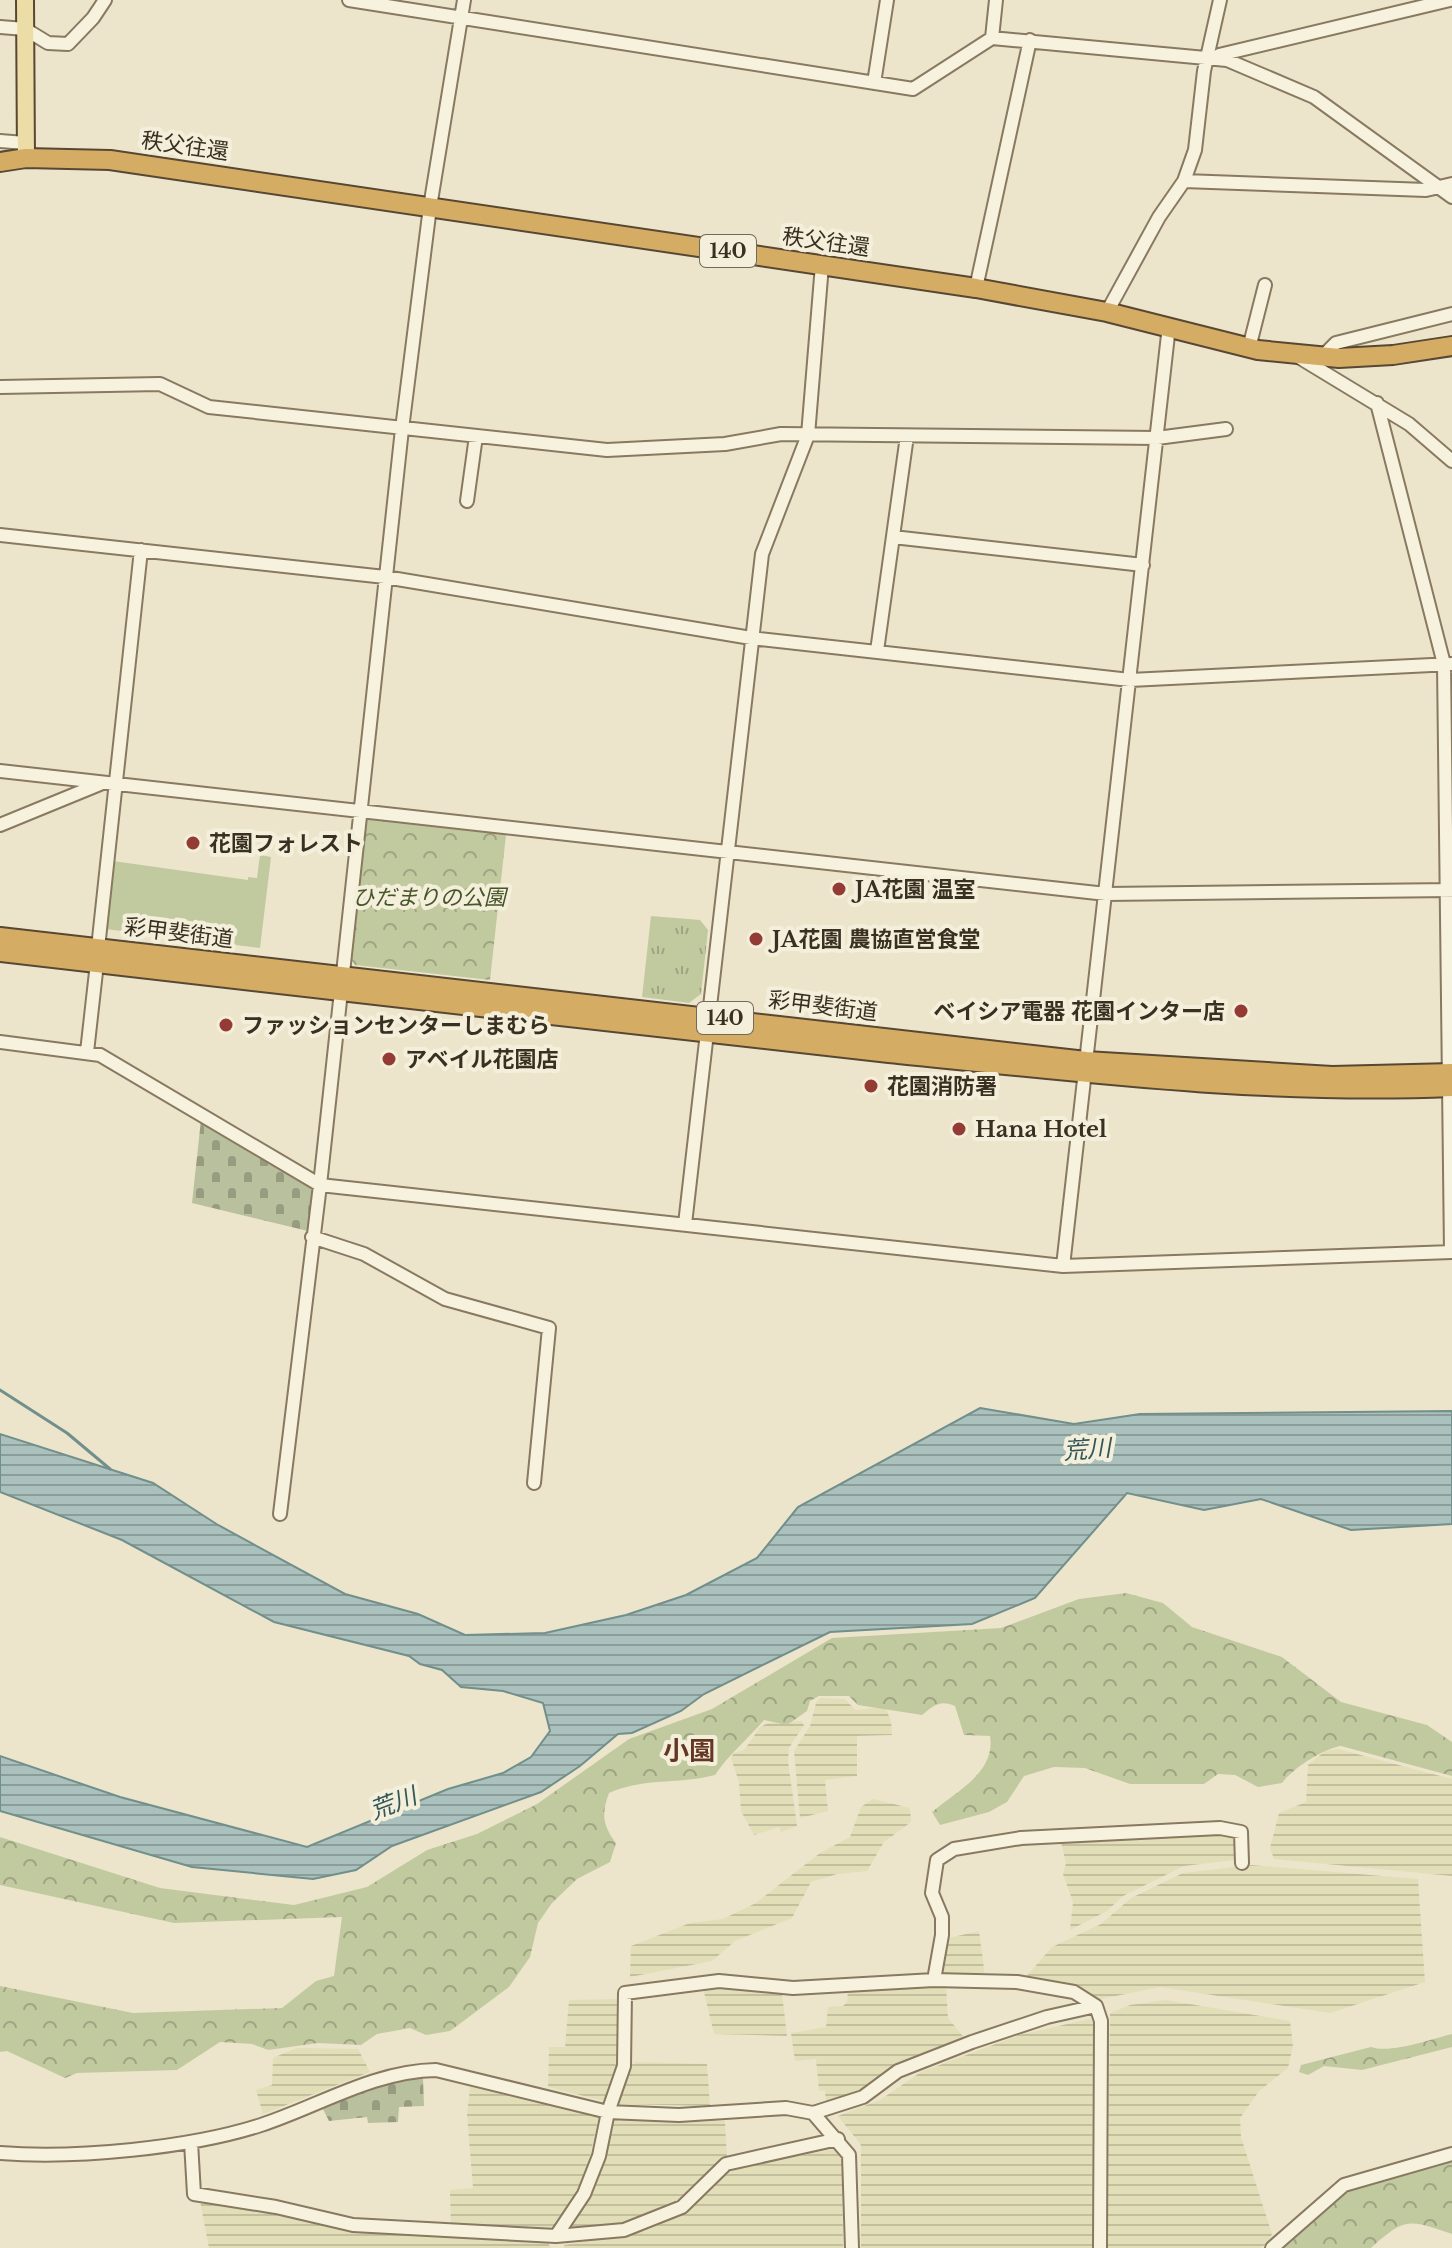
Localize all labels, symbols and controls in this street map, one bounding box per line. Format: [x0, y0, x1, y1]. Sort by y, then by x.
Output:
street label: 秩父往還 [140, 127, 230, 165]
street label: 秩父往還 [781, 223, 871, 261]
road number: 140 [700, 235, 756, 267]
place label: 花園フォレスト [209, 830, 363, 857]
marker: 花園フォレスト [184, 834, 202, 852]
place label: JA花園 温室 [851, 876, 975, 903]
marker: JA花園 温室 [830, 880, 848, 898]
park label: ひだまりの公園 [352, 884, 509, 911]
street label: 彩甲斐街道 [123, 913, 235, 953]
place label: JA花園 農協直営食堂 [768, 926, 980, 953]
marker: JA花園 農協直営食堂 [747, 930, 765, 948]
street label: 彩甲斐街道 [767, 986, 879, 1026]
place label: ベイシア電器 花園インター店 [933, 998, 1225, 1025]
road number: 140 [697, 1002, 753, 1034]
marker: ベイシア電器 花園インター店 [1232, 1002, 1250, 1020]
place label: ファッションセンターしまむら [242, 1012, 550, 1039]
marker: ファッションセンターしまむら [217, 1016, 235, 1034]
place label: アベイル花園店 [405, 1046, 559, 1073]
marker: アベイル花園店 [380, 1050, 398, 1068]
place label: 花園消防署 [887, 1073, 997, 1100]
marker: 花園消防署 [862, 1077, 880, 1095]
place label: Hana Hotel [975, 1116, 1107, 1143]
marker: Hana Hotel [950, 1120, 968, 1138]
water label: 荒川 [1062, 1433, 1115, 1465]
district label: 小園 [663, 1735, 715, 1767]
water label: 荒川 [365, 1780, 423, 1825]

